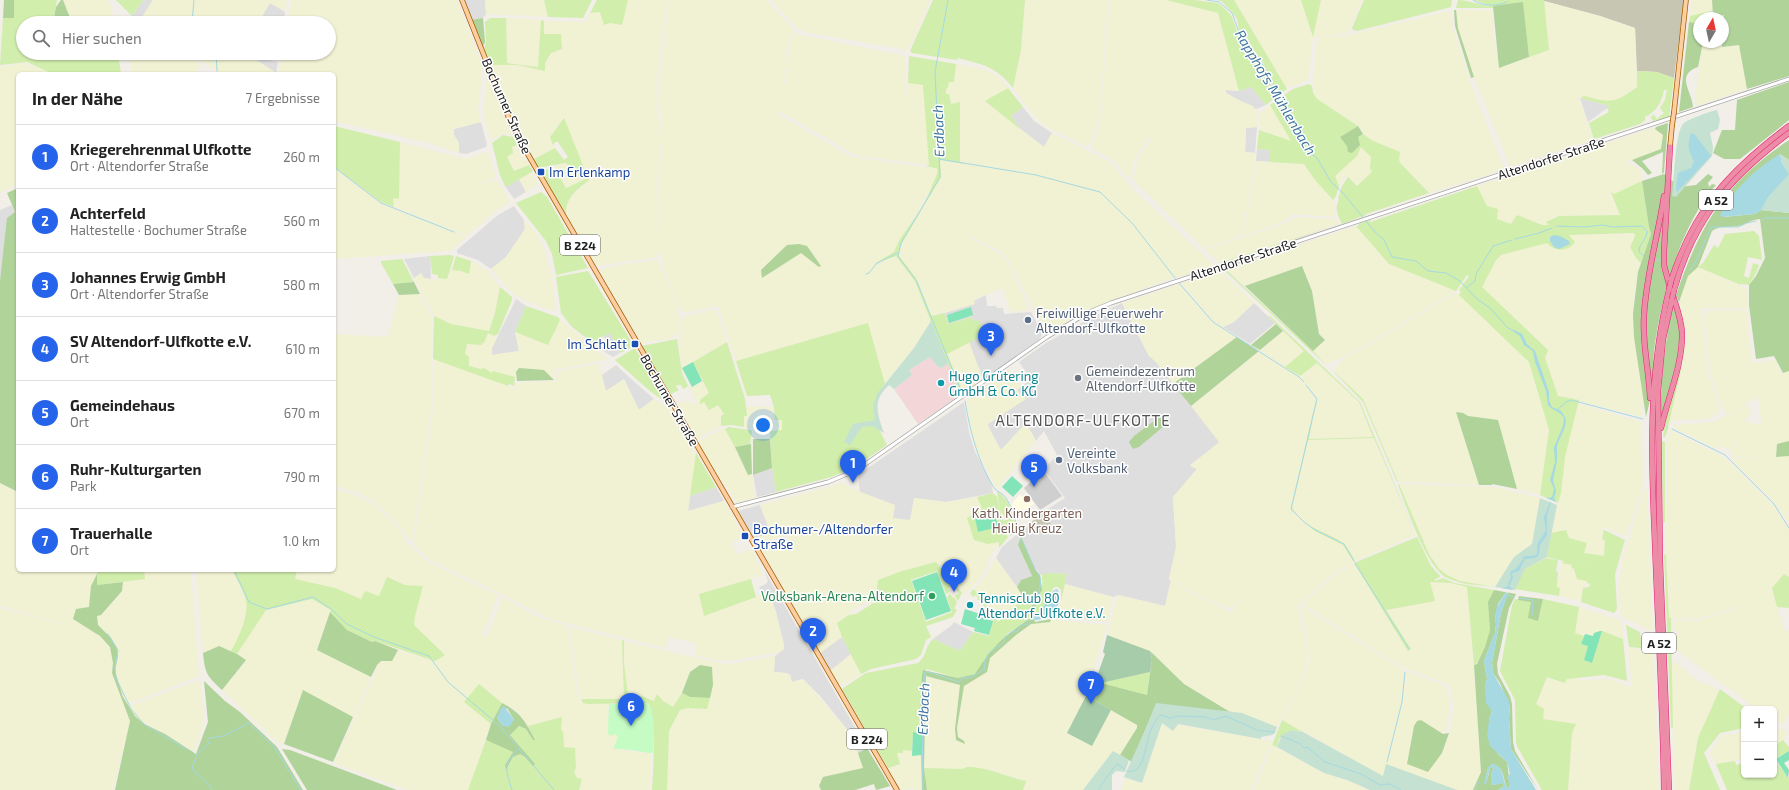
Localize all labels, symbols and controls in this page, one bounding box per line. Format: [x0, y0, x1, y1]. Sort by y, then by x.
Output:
north arrow [1693, 12, 1729, 48]
search box [16, 16, 336, 60]
water label: Rapphofs Mühlenbach [1232, 26, 1320, 158]
icon: search [30, 27, 52, 49]
text: Hier suchen [62, 29, 142, 47]
street label: Bochumer Straße [479, 56, 535, 156]
text: In der Nähe [32, 88, 123, 108]
text: 7 Ergebnisse [245, 90, 320, 106]
water label: Erdbach [929, 105, 947, 157]
street label: Altendorfer Straße [1496, 133, 1606, 183]
text: Kriegerehrenmal Ulfkotte [70, 140, 252, 158]
text: 1 [42, 149, 48, 165]
text: 260 m [283, 149, 320, 165]
text: Ort · Altendorfer Straße [70, 158, 209, 174]
place label: Im Erlenkamp [549, 164, 630, 180]
marker: Im Erlenkamp [536, 167, 546, 177]
road number: A 52 [1699, 190, 1733, 210]
text: Achterfeld [70, 204, 146, 222]
text: 2 [41, 213, 49, 229]
text: 560 m [283, 213, 320, 229]
text: Haltestelle · Bochumer Straße [70, 222, 247, 238]
street label: Altendorfer Straße [1188, 234, 1298, 284]
road number: B 224 [560, 235, 600, 255]
text: Johannes Erwig GmbH [70, 268, 226, 286]
text: 3 [41, 277, 49, 293]
text: 580 m [283, 277, 320, 293]
text: Ort · Altendorfer Straße [70, 286, 209, 302]
place label: Freiwillige Feuerwehr Altendorf-Ulfkotte [1036, 305, 1164, 336]
marker: Freiwillige Feuerwehr Altendorf-Ulfkotte [1023, 315, 1033, 325]
pin: 3 [978, 323, 1004, 356]
text: SV Altendorf-Ulfkotte e.V. [70, 332, 251, 350]
place label: Im Schlatt [567, 336, 627, 352]
marker: Im Schlatt [630, 339, 640, 349]
text: 4 [41, 341, 49, 357]
text: 610 m [285, 341, 320, 357]
text: Ort [70, 350, 89, 366]
street label: Bochumer Straße [637, 351, 703, 449]
place label: Gemeindezentrum Altendorf-Ulfkotte [1086, 363, 1196, 394]
place label: Hugo Grütering GmbH & Co. KG [949, 368, 1039, 399]
marker: Gemeindezentrum Altendorf-Ulfkotte [1073, 373, 1083, 383]
marker: Hugo Grütering GmbH & Co. KG [936, 378, 946, 388]
text: Gemeindehaus [70, 396, 175, 414]
text: 5 [41, 405, 49, 421]
text: 670 m [284, 405, 320, 421]
district label: ALTENDORF-ULFKOTTE [995, 411, 1171, 429]
text: Ort [70, 414, 89, 430]
your location [753, 415, 773, 435]
place label: Vereinte Volksbank [1067, 445, 1128, 476]
pin: 1 [840, 450, 866, 483]
pin: 5 [1021, 454, 1047, 487]
marker: Vereinte Volksbank [1054, 455, 1064, 465]
text: Ruhr-Kulturgarten [70, 460, 202, 478]
text: 6 [41, 469, 49, 485]
text: 790 m [284, 469, 320, 485]
text: Park [70, 478, 97, 494]
marker: Kath. Kindergarten Heilig Kreuz [1022, 494, 1032, 504]
place label: Kath. Kindergarten Heilig Kreuz [972, 505, 1082, 536]
place label: Bochumer-/Altendorfer Straße [753, 521, 893, 552]
text: Trauerhalle [70, 524, 152, 542]
marker: Bochumer-/Altendorfer Straße [740, 531, 750, 541]
text: 7 [42, 533, 48, 549]
text: 1.0 km [283, 533, 320, 549]
text: Ort [70, 542, 89, 558]
pin: 4 [941, 559, 967, 592]
place label: Volksbank-Arena-Altendorf [761, 588, 925, 604]
place label: Tennisclub 80 Altendorf-Ulfkote e.V. [978, 590, 1105, 621]
marker: Volksbank-Arena-Altendorf [927, 591, 937, 601]
marker: Tennisclub 80 Altendorf-Ulfkote e.V. [965, 600, 975, 610]
pin: 2 [800, 618, 826, 651]
road number: A 52 [1642, 633, 1676, 653]
pin: 7 [1078, 671, 1104, 704]
water label: Erdbach [914, 683, 932, 735]
pin: 6 [618, 693, 644, 726]
map controls [1741, 706, 1777, 778]
button: + [1741, 706, 1777, 742]
road number: B 224 [847, 729, 887, 749]
button: − [1741, 742, 1777, 778]

